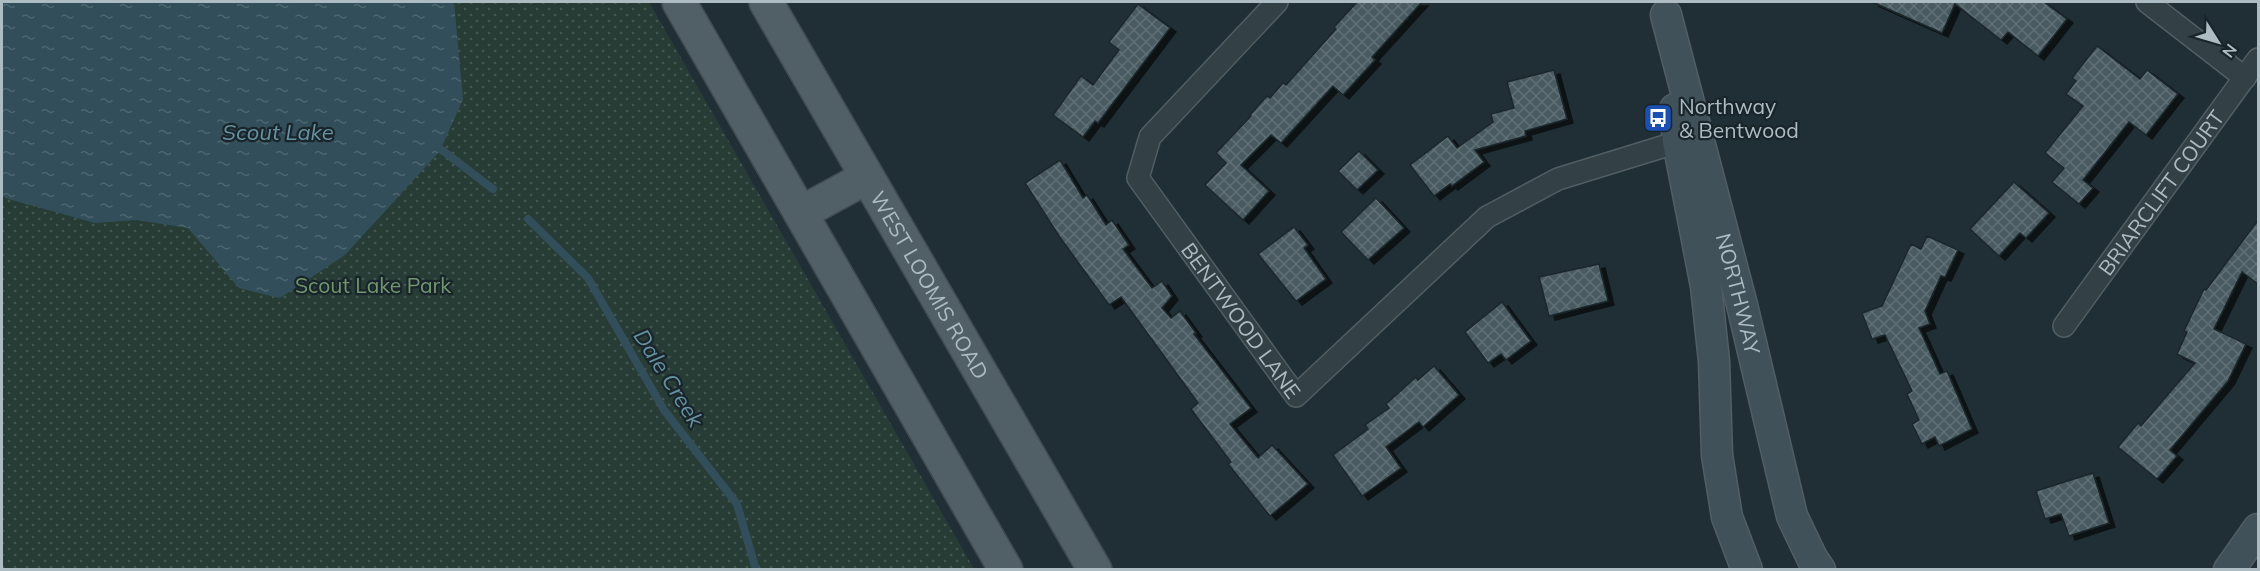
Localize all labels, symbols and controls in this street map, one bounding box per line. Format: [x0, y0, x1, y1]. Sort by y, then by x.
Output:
north arrow [2188, 12, 2248, 72]
text: N [2218, 40, 2242, 62]
place label: Northway & Bentwood [1679, 93, 1799, 143]
bus stop icon: Northway & Bentwood [1642, 102, 1674, 134]
street label: BRIARCLIFT COURT [2092, 105, 2230, 280]
water label: Scout Lake [222, 118, 334, 146]
street label: WEST LOOMIS ROAD [865, 186, 995, 384]
street label: NORTHWAY [1711, 230, 1766, 357]
street label: BENTWOOD LANE [1176, 237, 1306, 404]
park label: Scout Lake Park [295, 272, 451, 298]
water label: Dale Creek [628, 324, 711, 433]

